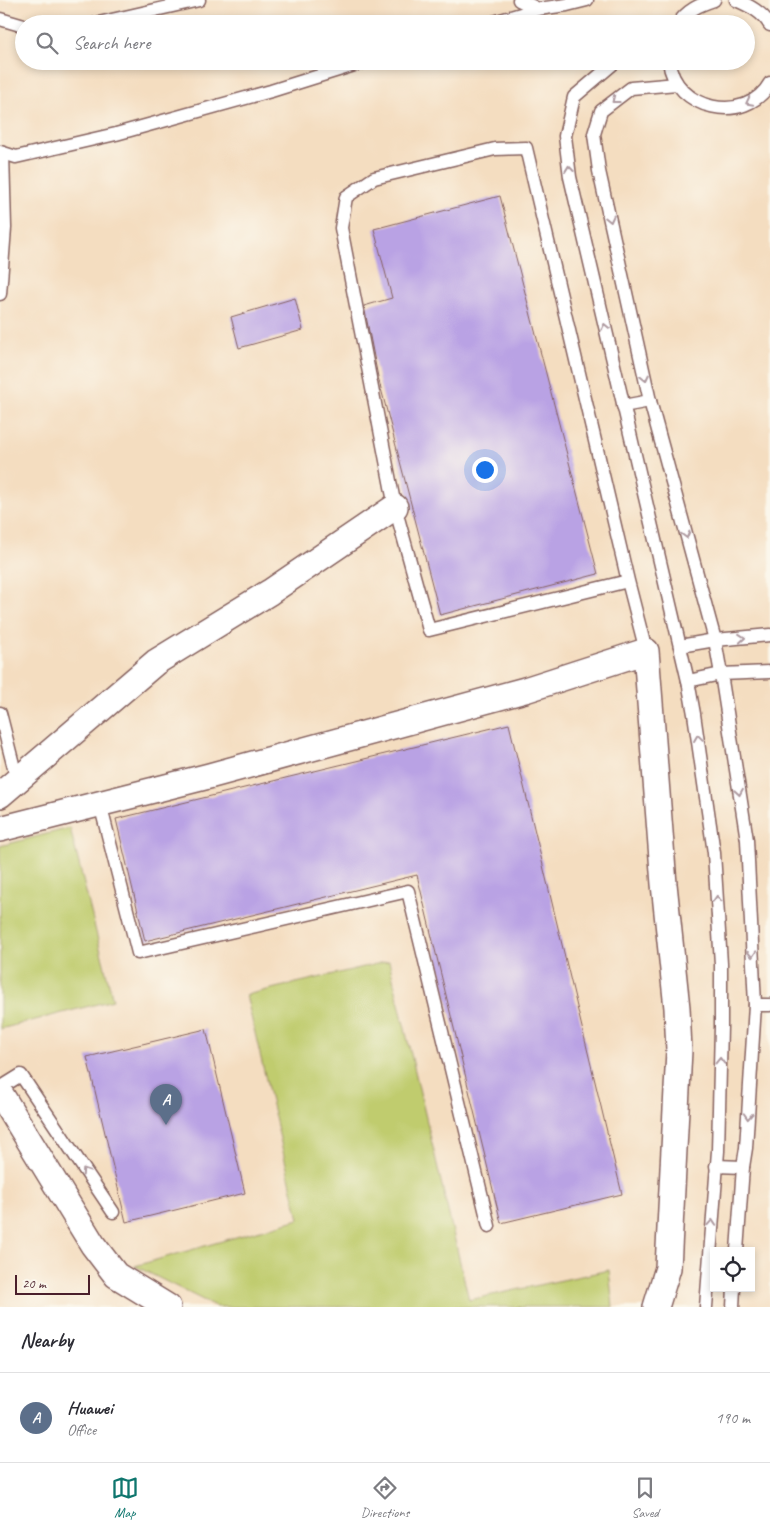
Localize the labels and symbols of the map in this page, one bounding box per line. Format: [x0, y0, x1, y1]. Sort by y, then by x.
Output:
one-way arrow [611, 94, 621, 103]
one-way arrow [745, 95, 754, 106]
one-way arrow [564, 165, 575, 173]
one-way arrow [604, 215, 615, 224]
one-way arrow [600, 323, 611, 332]
one-way arrow [639, 373, 650, 382]
your location [472, 457, 498, 483]
one-way arrow [680, 530, 691, 539]
one-way arrow [739, 632, 747, 643]
one-way arrow [693, 733, 703, 742]
one-way arrow [734, 787, 744, 796]
one-way arrow [711, 895, 722, 903]
one-way arrow [747, 950, 758, 958]
one-way arrow [715, 1057, 726, 1065]
pin: A [150, 1084, 182, 1125]
one-way arrow [742, 1112, 753, 1120]
one-way arrow [82, 1168, 92, 1177]
one-way arrow [706, 1219, 717, 1227]
scale bar [15, 1272, 90, 1295]

